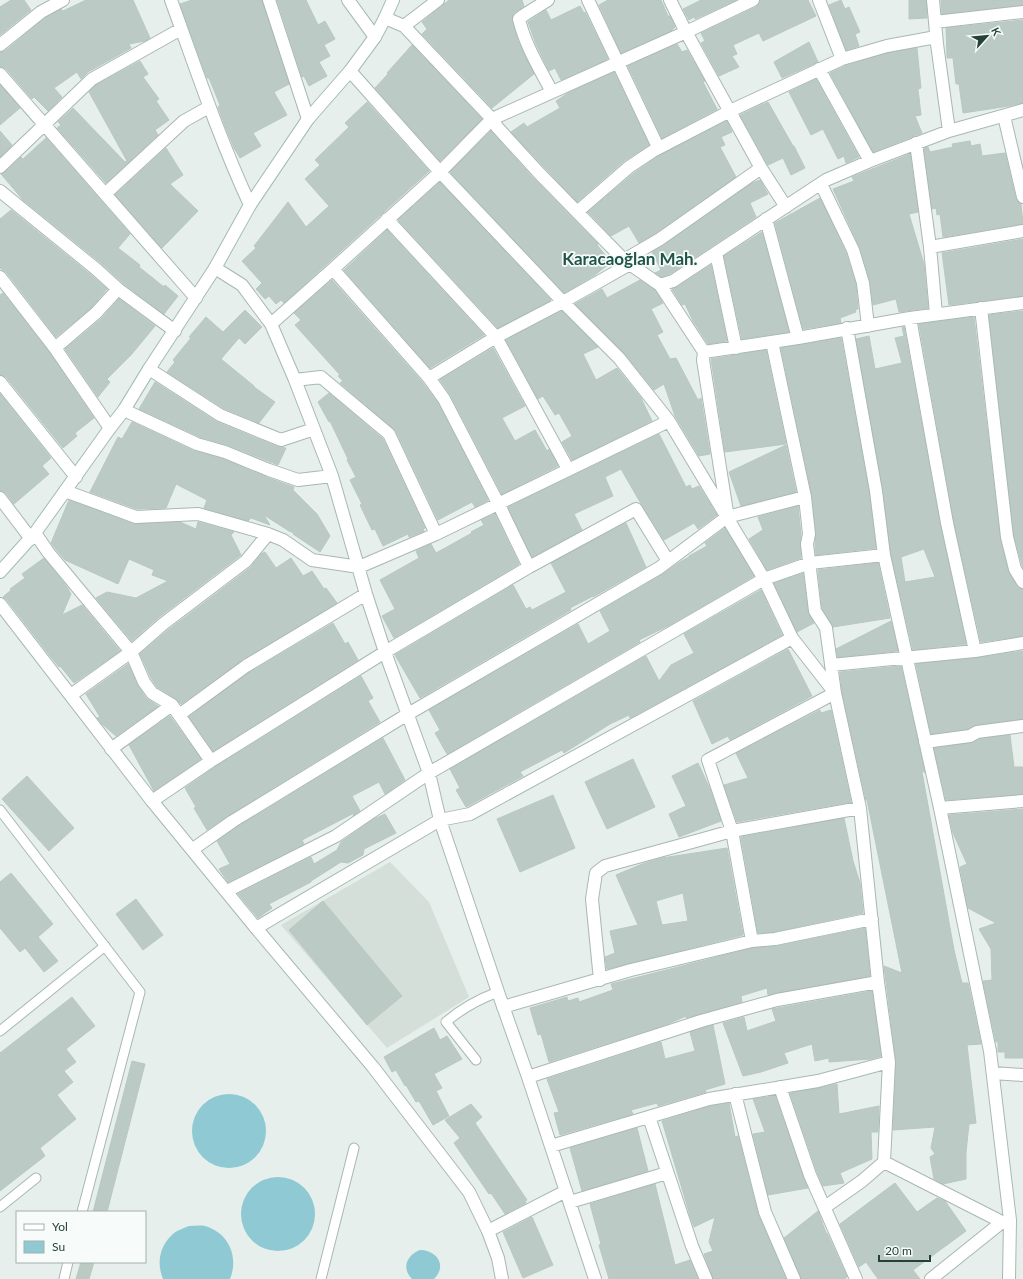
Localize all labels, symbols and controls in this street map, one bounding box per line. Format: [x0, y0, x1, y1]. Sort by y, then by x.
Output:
north arrow [967, 16, 1007, 56]
text: K [989, 25, 1004, 38]
district label: Karacaoğlan Mah. [562, 248, 698, 269]
legend [16, 1211, 146, 1263]
text: Yol [52, 1219, 68, 1234]
scale bar [879, 1237, 930, 1263]
text: Su [52, 1239, 65, 1254]
text: 20 m [885, 1243, 912, 1258]

